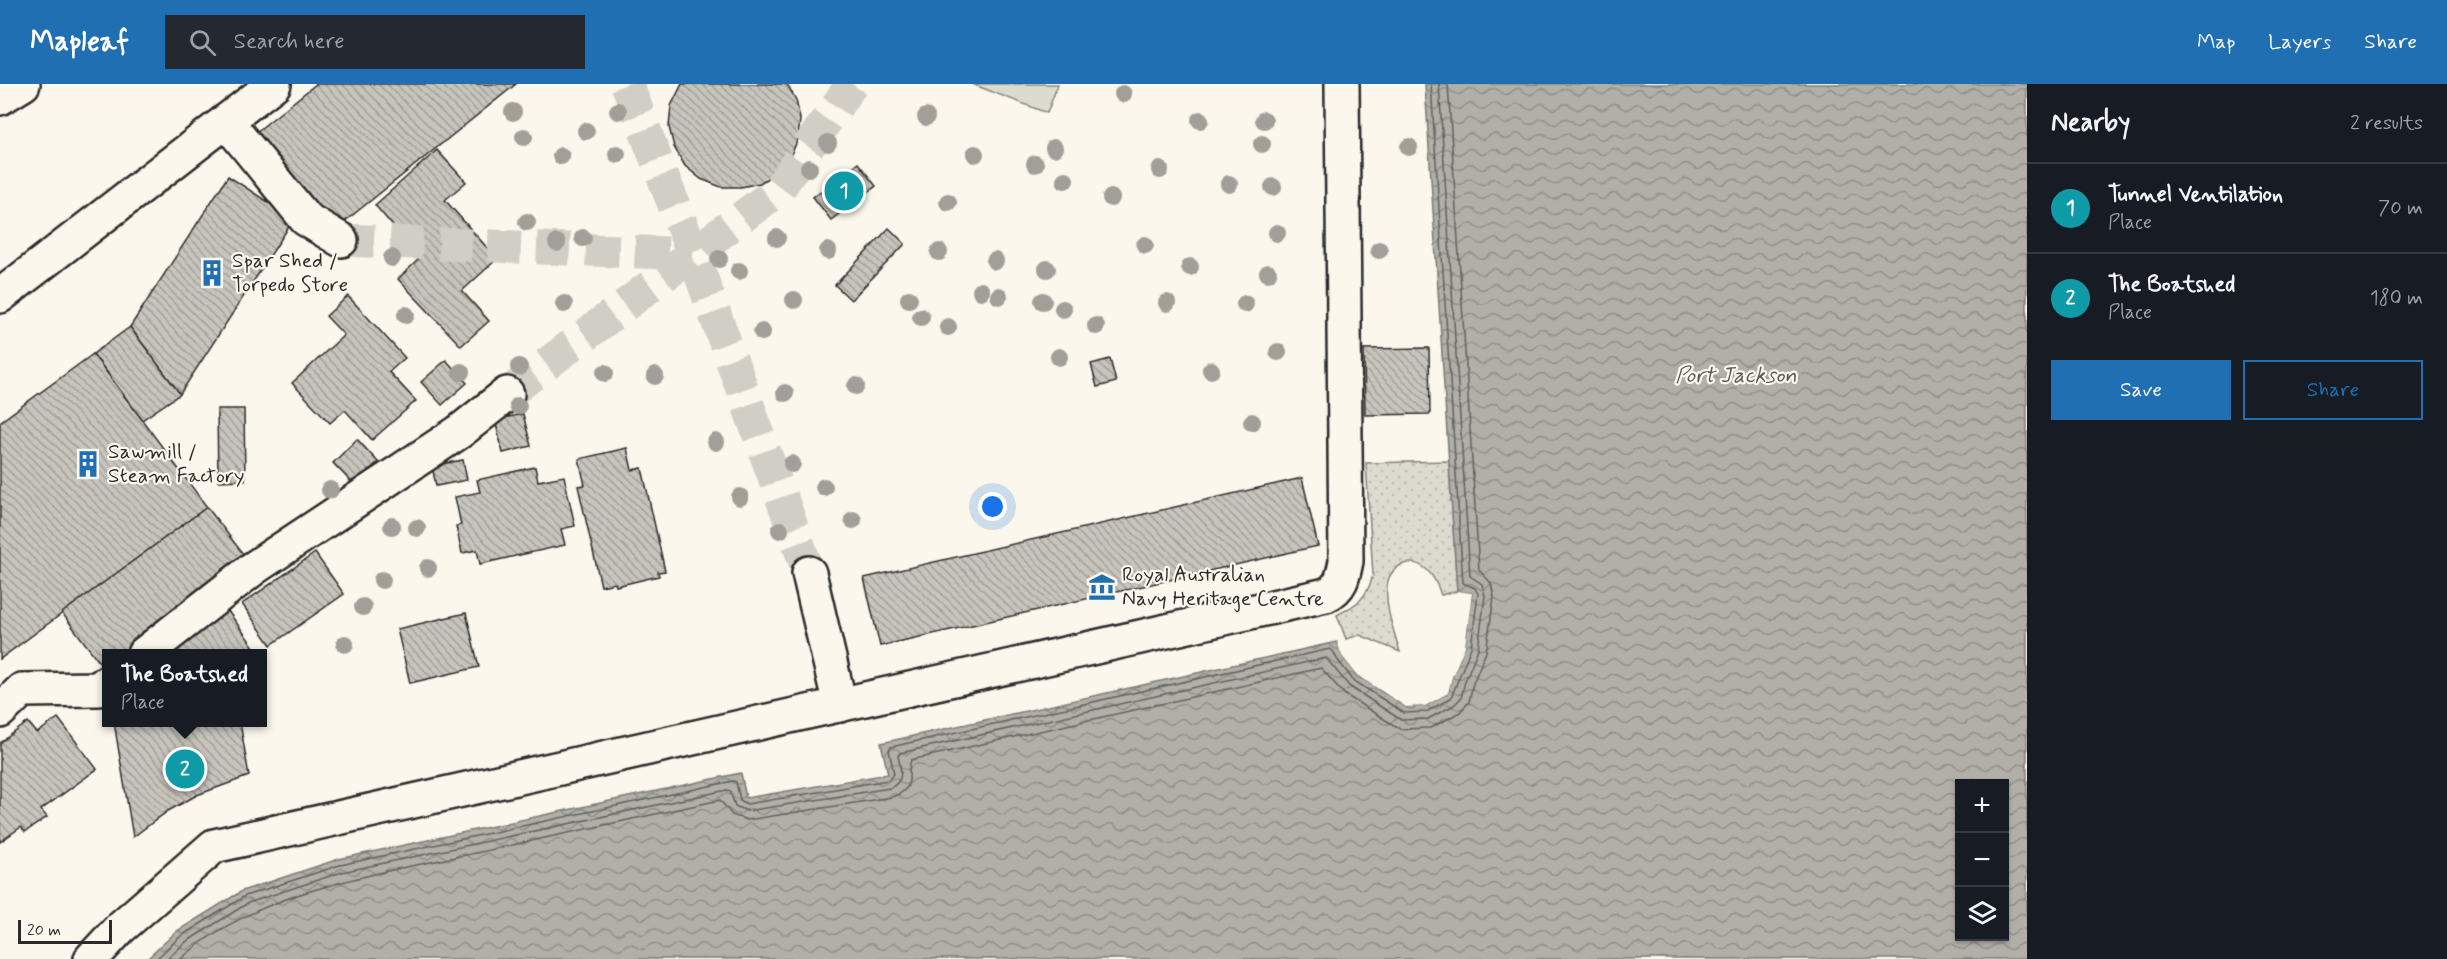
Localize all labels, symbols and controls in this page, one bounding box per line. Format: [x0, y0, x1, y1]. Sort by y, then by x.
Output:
search box [165, 15, 585, 69]
text: Mapleaf [30, 24, 129, 61]
icon: search [186, 26, 219, 59]
text: Search here [234, 28, 344, 56]
text: Map [2197, 28, 2235, 56]
text: Layers [2268, 28, 2331, 56]
text: Share [2364, 28, 2417, 56]
text: Nearby [2051, 106, 2130, 140]
text: 2 results [2350, 110, 2423, 137]
pin: 1 [824, 168, 864, 214]
text: Tunnel Ventilation [2108, 181, 2283, 209]
text: 1 [2066, 195, 2075, 222]
text: 70 m [2378, 195, 2423, 222]
text: Place [2108, 209, 2152, 236]
place label: Spar Shed / Torpedo Store [232, 247, 348, 299]
building icon: Spar Shed / Torpedo Store [197, 258, 227, 288]
text: The Boatshed [2108, 271, 2235, 299]
text: 2 [2066, 285, 2075, 312]
text: 180 m [2370, 285, 2423, 312]
text: Place [2108, 299, 2152, 326]
button: Save [2051, 360, 2231, 420]
button: Share [2243, 360, 2423, 420]
water label: Port Jackson [1675, 362, 1797, 390]
place label: Sawmill / Steam Factory [108, 438, 244, 490]
building icon: Sawmill / Steam Factory [73, 449, 103, 479]
your location [978, 492, 1007, 521]
place label: Royal Australian Navy Heritage Centre [1122, 561, 1324, 613]
museum icon: Royal Australian Navy Heritage Centre [1087, 572, 1117, 602]
popup [102, 649, 267, 727]
text: The Boatshed [121, 661, 248, 689]
text: Place [121, 689, 165, 716]
pin: 2 [166, 746, 204, 792]
map controls [1955, 779, 2009, 941]
button: + [1955, 779, 2009, 833]
button: − [1955, 833, 2009, 887]
button: layers [1955, 887, 2009, 941]
scale bar [18, 917, 112, 944]
text: 20 m [27, 920, 61, 941]

